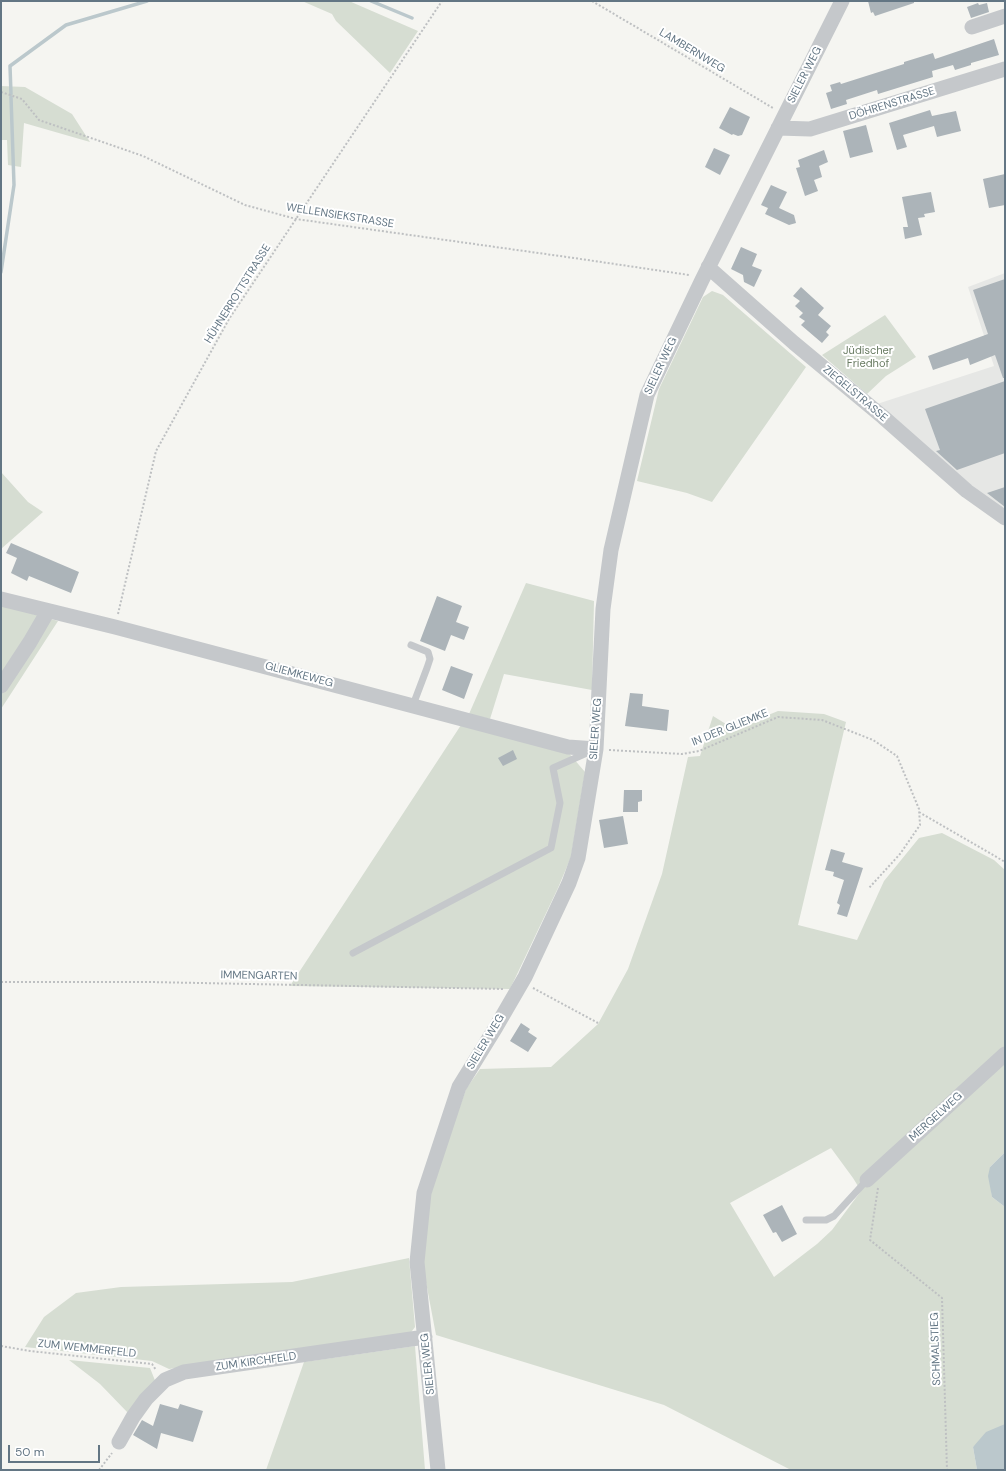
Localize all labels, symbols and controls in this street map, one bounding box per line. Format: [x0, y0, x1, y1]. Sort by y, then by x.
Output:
street label: LAMBERNWEG [657, 26, 727, 76]
street label: SIELER WEG [785, 44, 825, 106]
street label: DÖHRENSTRASSE [847, 85, 937, 123]
street label: WELLENSIEKSTRASSE [285, 201, 395, 231]
street label: HÜHNERROTTSTRASSE [202, 242, 274, 346]
street label: SIELER WEG [642, 335, 680, 397]
park label: Jüdischer Friedhof [843, 344, 893, 370]
street label: ZIEGELSTRASSE [820, 363, 890, 425]
street label: GLIEMKEWEG [263, 660, 335, 690]
street label: SIELER WEG [587, 698, 605, 760]
street label: IN DER GLIEMKE [690, 707, 770, 749]
street label: IMMENGARTEN [220, 969, 298, 983]
street label: SIELER WEG [464, 1012, 508, 1072]
street label: MERGELWEG [907, 1090, 965, 1144]
street label: SCHMALSTIEG [928, 1312, 944, 1386]
street label: SIELER WEG [418, 1333, 438, 1395]
street label: ZUM WEMMERFELD [37, 1337, 137, 1361]
street label: ZUM KIRCHFELD [215, 1350, 297, 1374]
scale bar [10, 1437, 102, 1463]
text: 50 m [15, 1444, 44, 1460]

